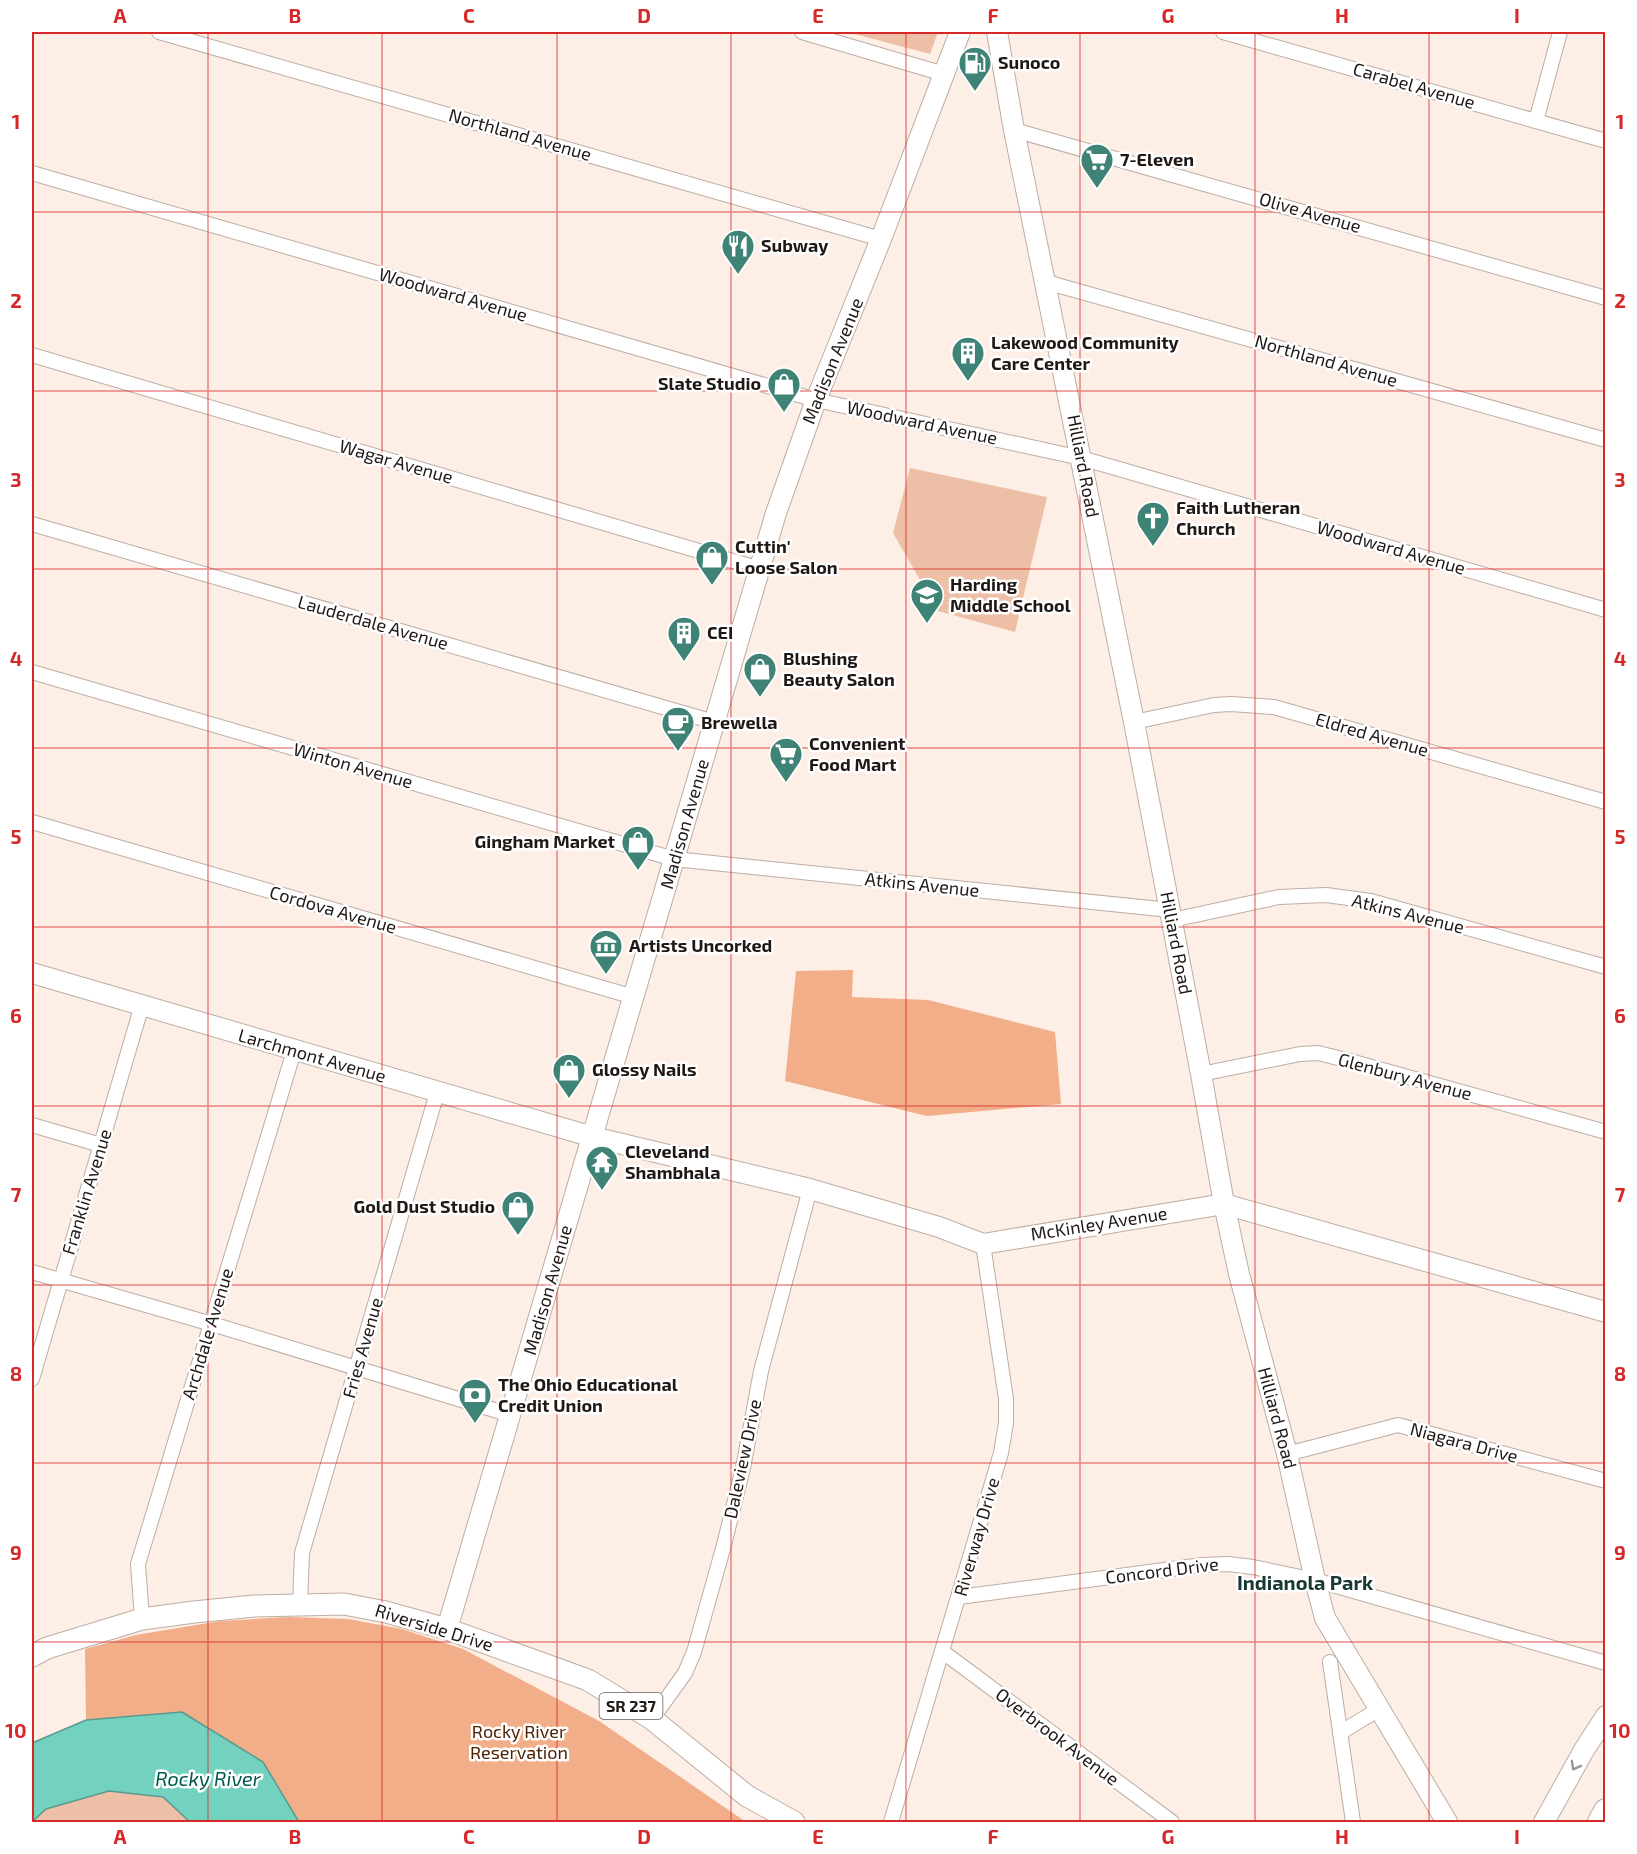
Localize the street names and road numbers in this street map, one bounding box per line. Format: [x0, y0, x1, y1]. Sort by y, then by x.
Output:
street label: Carabel Avenue [1351, 57, 1478, 113]
street label: Northland Avenue [446, 103, 594, 165]
street label: Olive Avenue [1257, 187, 1364, 237]
street label: Woodward Avenue [377, 262, 530, 326]
street label: Madison Avenue [797, 294, 867, 427]
street label: Northland Avenue [1252, 329, 1400, 391]
street label: Woodward Avenue [845, 395, 1000, 449]
street label: Hilliard Road [1063, 412, 1105, 519]
street label: Wagar Avenue [337, 434, 456, 488]
street label: Woodward Avenue [1315, 515, 1468, 579]
street label: Lauderdale Avenue [295, 590, 451, 654]
street label: Eldred Avenue [1313, 707, 1431, 761]
street label: Winton Avenue [291, 737, 416, 793]
street label: Madison Avenue [655, 756, 713, 891]
street label: Atkins Avenue [864, 867, 980, 901]
street label: Cordova Avenue [267, 880, 399, 938]
street label: Atkins Avenue [1350, 888, 1467, 938]
street label: Hilliard Road [1156, 889, 1198, 996]
street label: Larchmont Avenue [236, 1023, 389, 1087]
street label: Glenbury Avenue [1336, 1048, 1475, 1104]
street label: Franklin Avenue [56, 1126, 116, 1257]
street label: McKinley Avenue [1029, 1201, 1169, 1245]
street label: Madison Avenue [518, 1222, 576, 1357]
street label: Archdale Avenue [177, 1265, 238, 1402]
street label: Fries Avenue [337, 1295, 387, 1401]
street label: Hilliard Road [1254, 1364, 1302, 1471]
street label: Daleview Drive [719, 1397, 765, 1521]
street label: Niagara Drive [1408, 1417, 1521, 1467]
street label: Riverway Drive [949, 1475, 1003, 1599]
street label: Concord Drive [1104, 1552, 1220, 1588]
street label: Riverside Drive [373, 1599, 496, 1655]
street label: Overbrook Avenue [992, 1683, 1124, 1790]
road number: SR 237 [600, 1693, 662, 1719]

